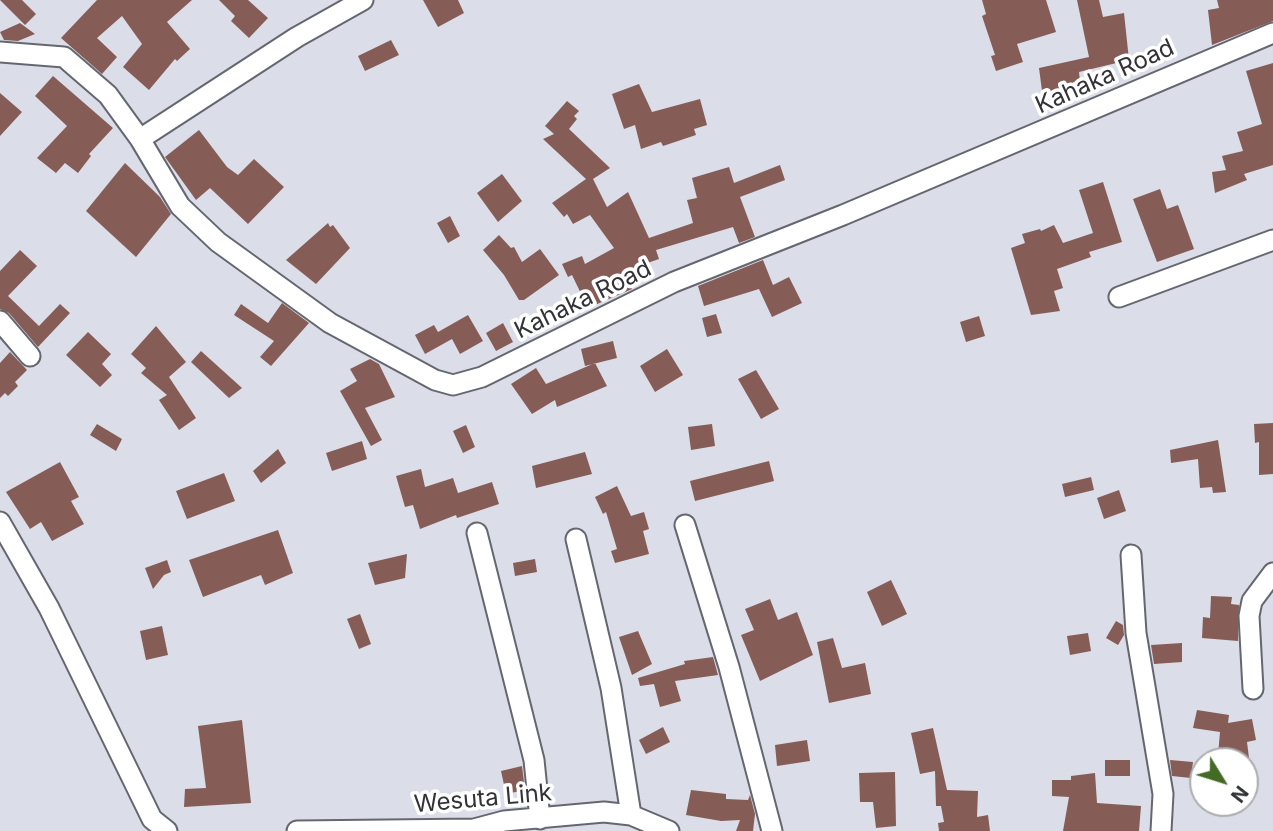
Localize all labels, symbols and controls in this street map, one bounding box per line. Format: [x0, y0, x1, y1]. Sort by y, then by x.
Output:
street label: Kahaka Road [1031, 34, 1179, 120]
street label: Kahaka Road [510, 254, 656, 346]
north arrow [1189, 747, 1259, 817]
street label: Wesuta Link [413, 779, 553, 819]
text: N [1226, 781, 1253, 807]

